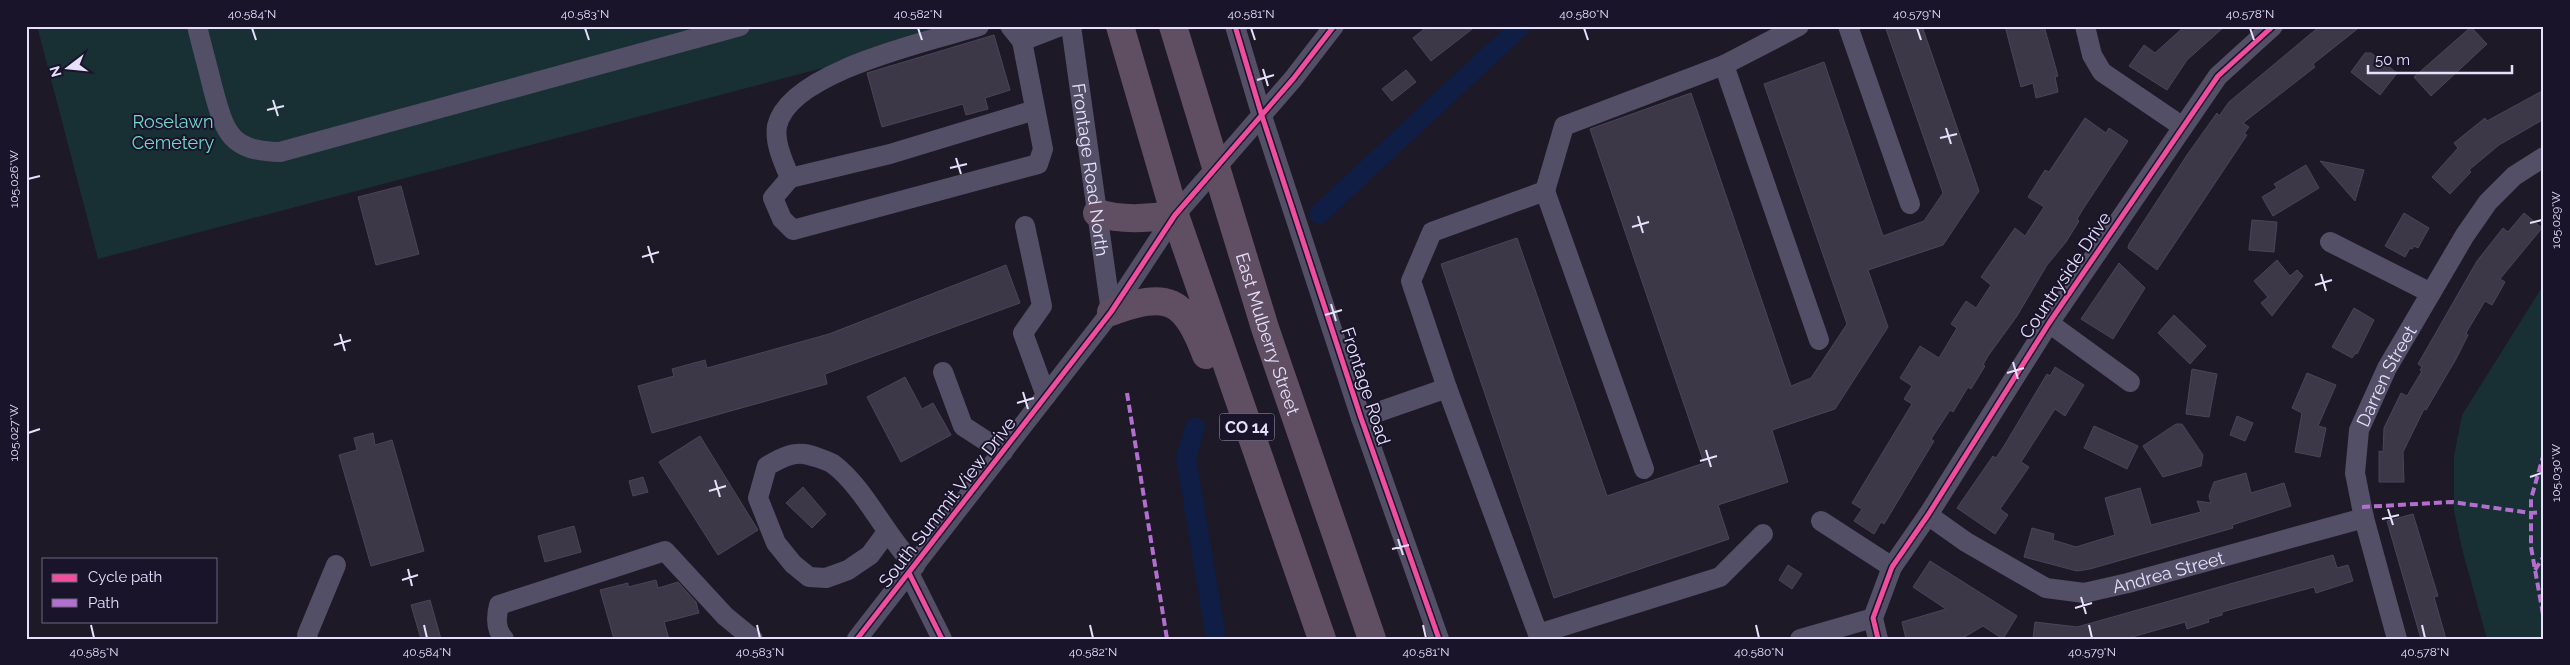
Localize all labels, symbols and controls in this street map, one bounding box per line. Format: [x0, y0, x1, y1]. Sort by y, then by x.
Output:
text: 40.584°N [228, 7, 276, 21]
text: 40.583°N [561, 7, 609, 21]
text: 40.582°N [894, 7, 942, 21]
text: 40.581°N [1227, 7, 1275, 21]
text: 40.580°N [1559, 7, 1609, 21]
text: 40.579°N [1893, 7, 1941, 21]
text: 40.578°N [2226, 7, 2274, 21]
north arrow [42, 42, 92, 92]
scale bar [2368, 42, 2511, 74]
text: 50 m [2375, 51, 2410, 69]
text: N [46, 64, 65, 79]
street label: Frontage Road North [1069, 82, 1114, 257]
park label: Roselawn Cemetery [132, 111, 214, 153]
text: 105.026°W [7, 150, 21, 208]
text: 105.029°W [2549, 191, 2563, 249]
street label: Countryside Drive [2015, 207, 2115, 342]
street label: East Mulberry Street [1232, 250, 1305, 418]
street label: Darren Street [2352, 321, 2420, 430]
street label: Frontage Road [1337, 325, 1395, 447]
text: 105.027°W [7, 404, 21, 462]
street label: South Summit View Drive [874, 412, 1020, 591]
road number: CO 14 [1220, 414, 1274, 441]
text: 105.030°W [2549, 444, 2563, 502]
street label: Andrea Street [2110, 547, 2226, 597]
legend [42, 558, 218, 622]
text: Cycle path [88, 568, 162, 586]
text: Path [88, 594, 119, 612]
text: 40.585°N [70, 645, 118, 659]
text: 40.584°N [403, 645, 451, 659]
text: 40.583°N [736, 645, 784, 659]
text: 40.582°N [1069, 645, 1117, 659]
text: 40.581°N [1402, 645, 1450, 659]
text: 40.580°N [1734, 645, 1784, 659]
text: 40.579°N [2068, 645, 2116, 659]
text: 40.578°N [2401, 645, 2449, 659]

